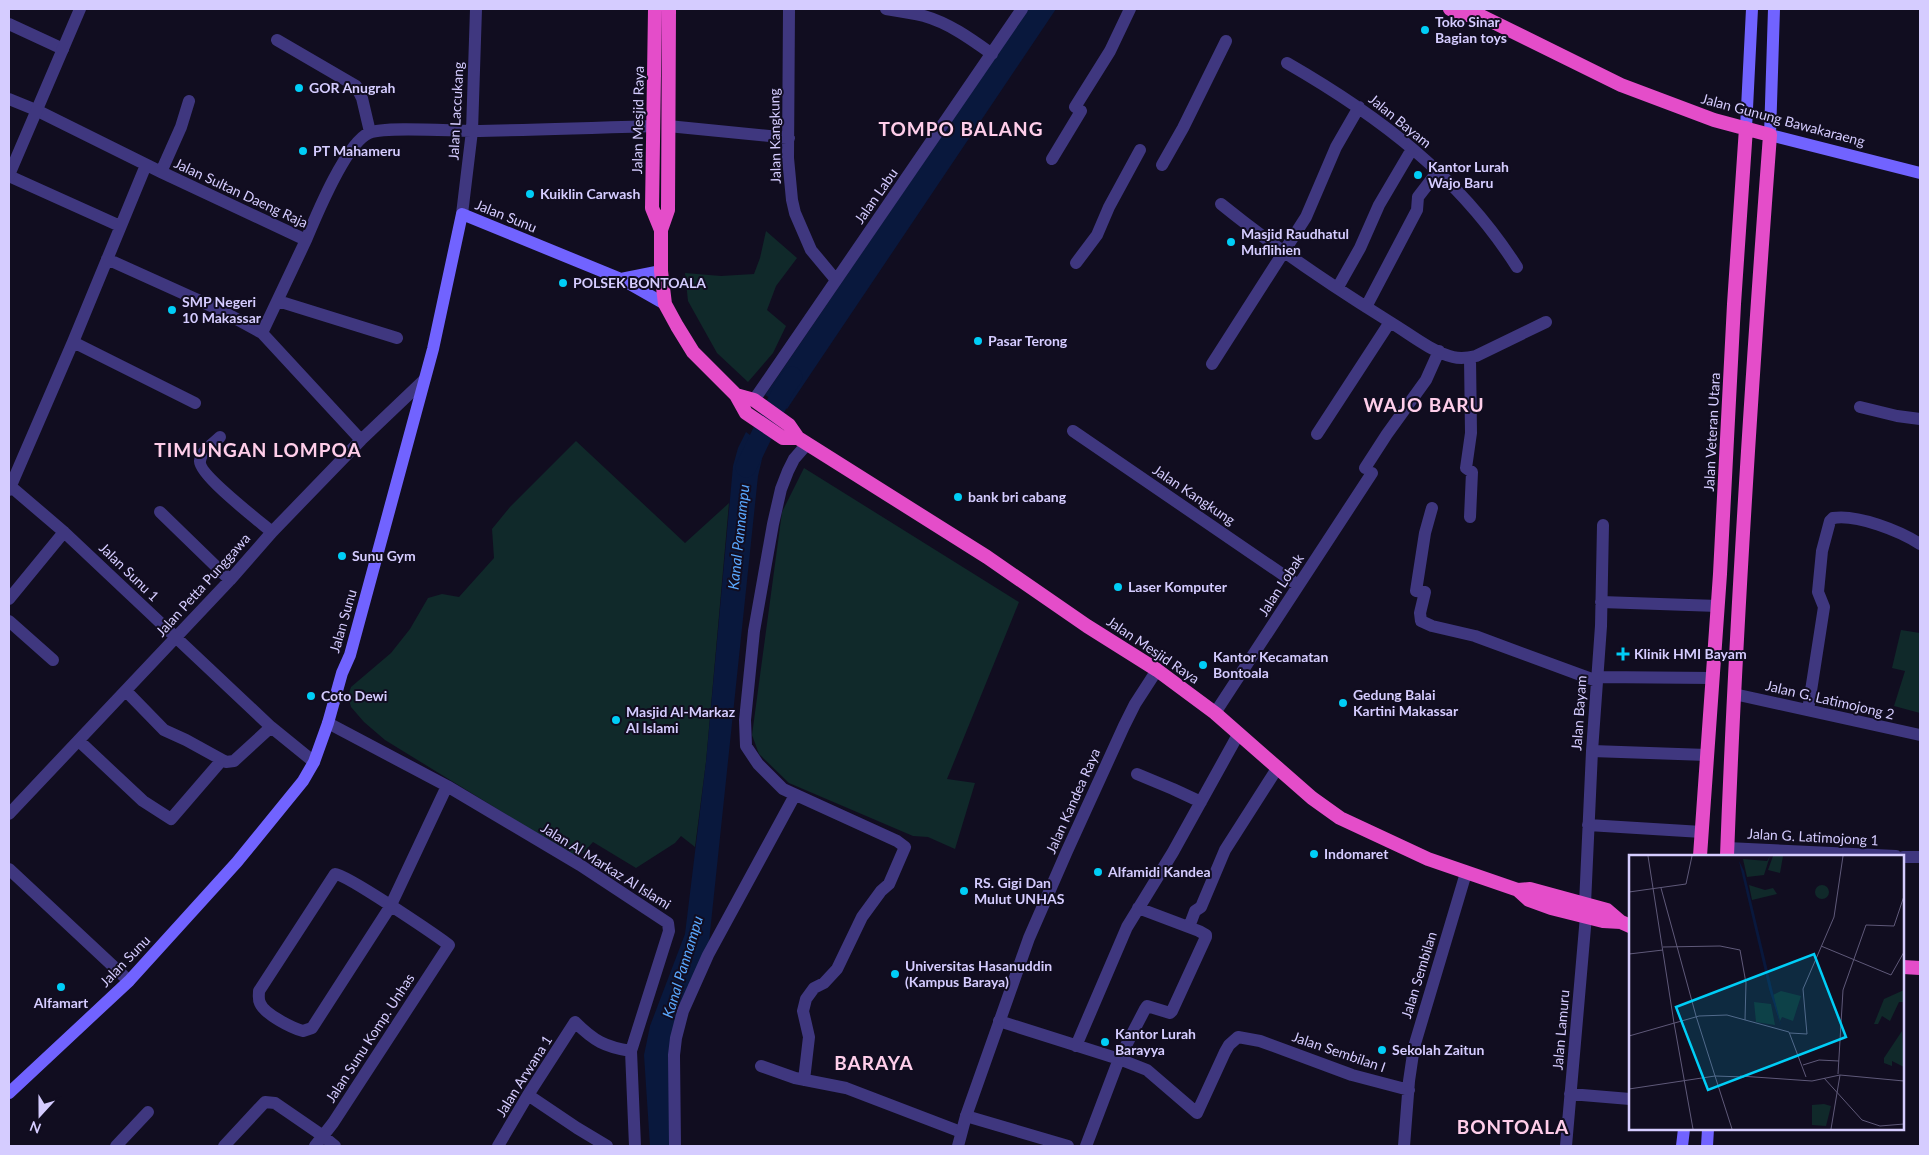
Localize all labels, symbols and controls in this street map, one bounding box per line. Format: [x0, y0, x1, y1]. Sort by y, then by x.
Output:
place label: Toko Sinar Bagian toys [1435, 13, 1507, 46]
marker: Toko Sinar Bagian toys [1419, 24, 1431, 36]
street label: Jalan Laccukang [444, 61, 467, 161]
street label: Jalan Mesjid Raya [628, 66, 647, 174]
place label: GOR Anugrah [309, 79, 396, 96]
marker: GOR Anugrah [293, 82, 305, 94]
street label: Jalan Kangkung [765, 88, 784, 184]
street label: Jalan Gunung Bawakaraeng [1699, 89, 1867, 150]
street label: Jalan Bayam [1366, 90, 1435, 151]
district label: TOMPO BALANG [879, 117, 1043, 140]
place label: PT Mahameru [313, 142, 401, 159]
marker: PT Mahameru [297, 145, 309, 157]
street label: Jalan Sultan Daeng Raja [172, 154, 311, 231]
place label: Kantor Lurah Wajo Baru [1428, 158, 1509, 191]
street label: Jalan Labu [850, 165, 901, 227]
marker: Kantor Lurah Wajo Baru [1412, 169, 1424, 181]
place label: Kuiklin Carwash [540, 185, 640, 202]
marker: Kuiklin Carwash [524, 188, 536, 200]
street label: Jalan Sunu [473, 195, 540, 236]
place label: Masjid Raudhatul Muflihien [1241, 225, 1349, 258]
marker: Masjid Raudhatul Muflihien [1225, 236, 1237, 248]
place label: POLSEK BONTOALA [573, 274, 706, 291]
marker: POLSEK BONTOALA [557, 277, 569, 289]
place label: SMP Negeri 10 Makassar [182, 293, 262, 326]
marker: SMP Negeri 10 Makassar [166, 304, 178, 316]
place label: Pasar Terong [988, 332, 1068, 349]
marker: Pasar Terong [972, 335, 984, 347]
street label: Jalan Veteran Utara [1700, 372, 1723, 492]
district label: WAJO BARU [1363, 393, 1485, 416]
district label: TIMUNGAN LOMPOA [154, 438, 362, 461]
street label: Jalan Kangkung [1150, 461, 1239, 528]
water label: Kanal Pannampu [724, 483, 752, 590]
place label: bank bri cabang [968, 488, 1067, 505]
marker: bank bri cabang [952, 491, 964, 503]
street label: Jalan Petta Punggawa [152, 530, 253, 640]
street label: Jalan Sunu 1 [96, 539, 163, 604]
place label: Sunu Gym [352, 547, 416, 564]
marker: Sunu Gym [336, 550, 348, 562]
street label: Jalan Lobak [1254, 550, 1307, 619]
place label: Laser Komputer [1128, 578, 1228, 595]
marker: Laser Komputer [1112, 581, 1124, 593]
street label: Jalan Sunu [325, 587, 360, 655]
street label: Jalan Mesjid Raya [1104, 612, 1203, 687]
place label: Klinik HMI Bayam [1634, 645, 1747, 662]
marker: Klinik HMI Bayam [1616, 647, 1630, 661]
place label: Kantor Kecamatan Bontoala [1213, 648, 1328, 681]
marker: Kantor Kecamatan Bontoala [1197, 659, 1209, 671]
street label: Jalan Bayam [1567, 675, 1590, 751]
street label: Jalan G. Latimojong 2 [1764, 676, 1896, 723]
place label: Gedung Balai Kartini Makassar [1353, 686, 1459, 719]
place label: Coto Dewi [321, 687, 387, 704]
marker: Coto Dewi [305, 690, 317, 702]
marker: Gedung Balai Kartini Makassar [1337, 697, 1349, 709]
place label: Masjid Al-Markaz Al Islami [625, 703, 736, 736]
marker: Masjid Al-Markaz Al Islami [610, 714, 622, 726]
street label: Jalan Kandea Raya [1042, 745, 1103, 856]
street label: Jalan Al Markaz Al Islami [538, 819, 674, 912]
street label: Jalan G. Latimojong 1 [1747, 825, 1879, 848]
place label: Indomaret [1324, 845, 1389, 862]
marker: Indomaret [1308, 848, 1320, 860]
inset map [1629, 855, 1904, 1130]
place label: Alfamidi Kandea [1107, 863, 1211, 880]
marker: Alfamidi Kandea [1092, 866, 1104, 878]
place label: RS. Gigi Dan Mulut UNHAS [974, 874, 1065, 907]
marker: RS. Gigi Dan Mulut UNHAS [958, 885, 970, 897]
water label: Kanal Pannampu [658, 913, 706, 1020]
street label: Jalan Sembilan [1397, 929, 1440, 1020]
street label: Jalan Sunu [96, 931, 153, 990]
place label: Universitas Hasanuddin (Kampus Baraya) [905, 957, 1052, 990]
marker: Universitas Hasanuddin (Kampus Baraya) [889, 968, 901, 980]
street label: Jalan Sunu Komp. Unhas [322, 970, 418, 1105]
marker: Alfamart [55, 981, 67, 993]
street label: Jalan Lamuru [1549, 989, 1572, 1071]
place label: Alfamart [33, 994, 89, 1011]
place label: Kantor Lurah Barayya [1115, 1025, 1196, 1058]
street label: Jalan Sembilan I [1290, 1028, 1388, 1075]
street label: Jalan Arwana 1 [492, 1032, 555, 1120]
marker: Kantor Lurah Barayya [1099, 1036, 1111, 1048]
place label: Sekolah Zaitun [1392, 1041, 1484, 1058]
marker: Sekolah Zaitun [1376, 1044, 1388, 1056]
district label: BARAYA [834, 1051, 914, 1074]
north arrow [15, 1090, 65, 1140]
district label: BONTOALA [1457, 1115, 1569, 1138]
text: N [27, 1118, 43, 1137]

